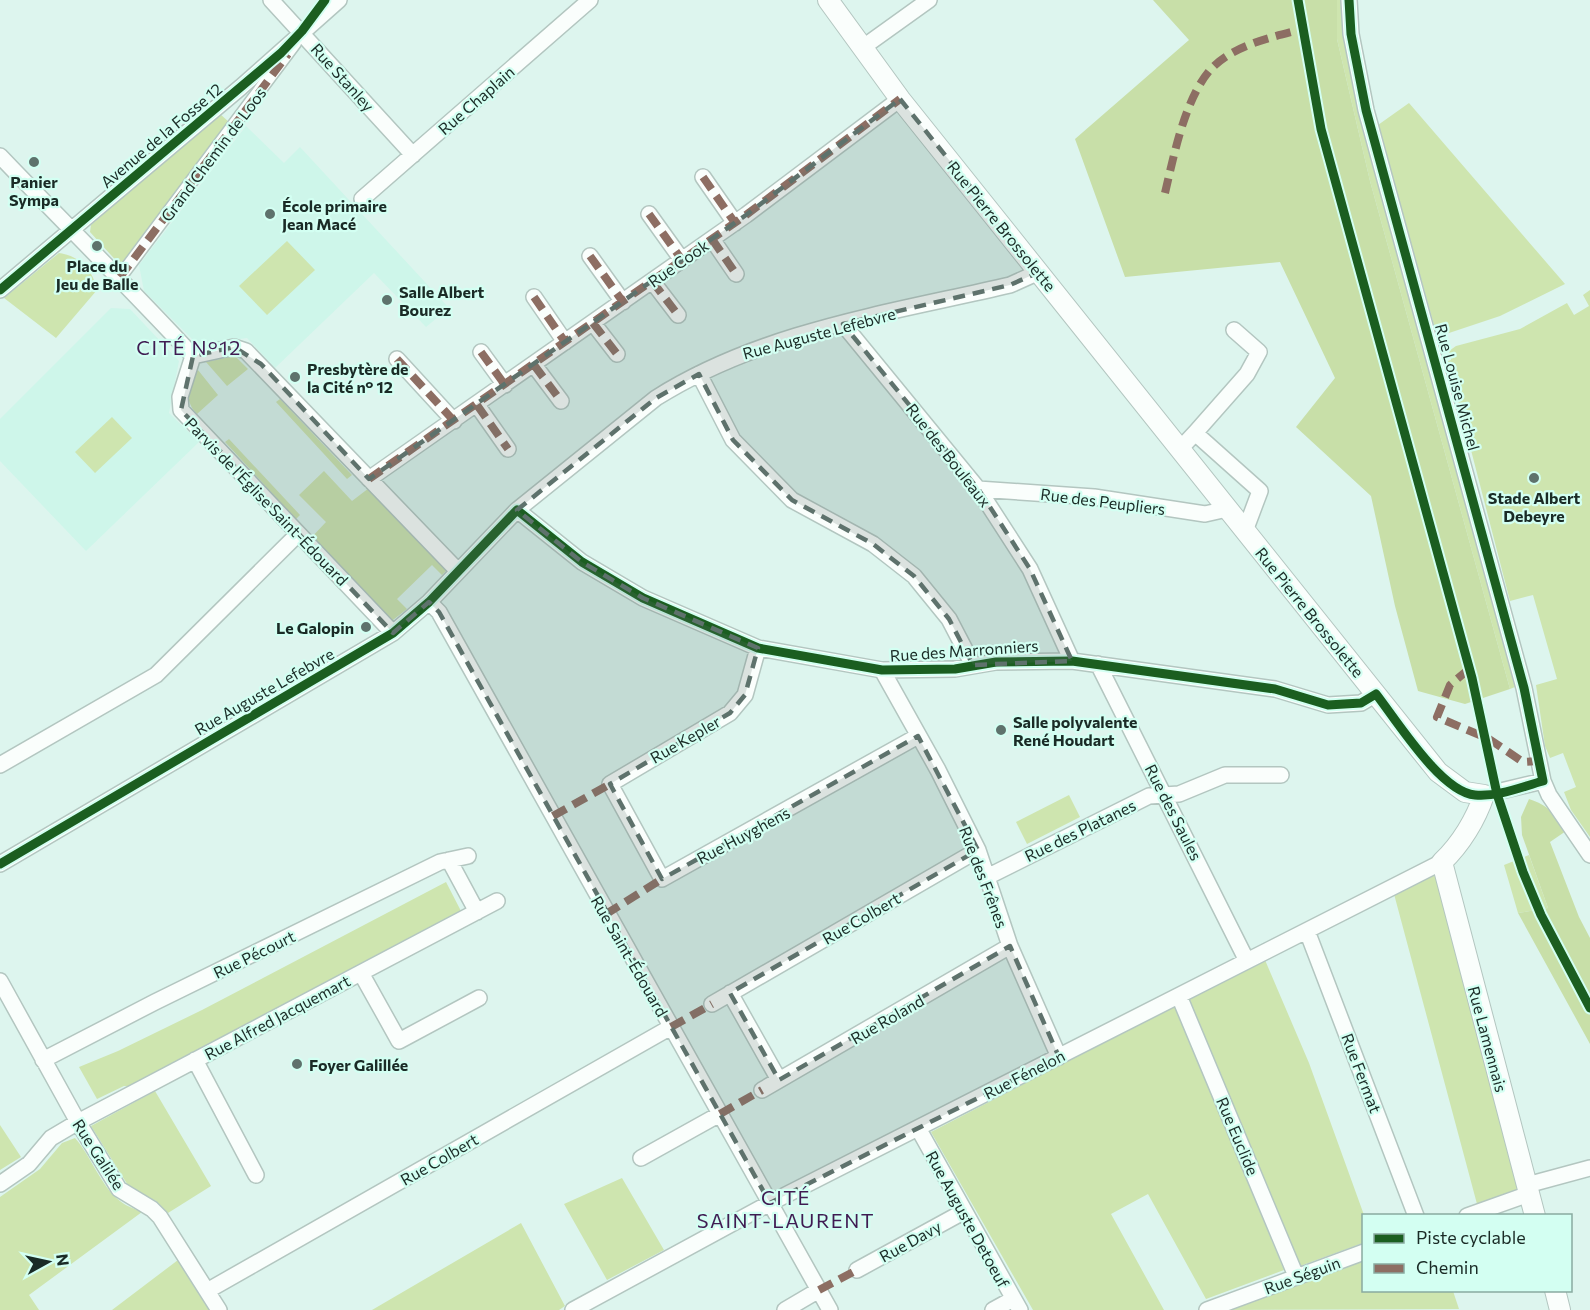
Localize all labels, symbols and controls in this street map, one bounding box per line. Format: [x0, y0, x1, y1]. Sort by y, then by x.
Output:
street label: Rue Stanley [308, 39, 378, 115]
street label: Rue Chaplain [434, 62, 518, 138]
street label: Avenue de la Fosse 12 [96, 79, 226, 191]
street label: Grand Chemin de Loos [156, 83, 270, 225]
marker: Panier Sympa [27, 155, 41, 169]
street label: Rue Pierre Brossolette [944, 157, 1060, 295]
place label: Panier Sympa [9, 172, 59, 209]
place label: École primaire Jean Macé [282, 196, 387, 233]
marker: École primaire Jean Macé [263, 207, 277, 221]
street label: Rue Cook [644, 235, 712, 291]
marker: Place du Jeu de Balle [90, 239, 104, 253]
place label: Place du Jeu de Balle [56, 256, 138, 293]
place label: Salle Albert Bourez [399, 282, 485, 319]
marker: Salle Albert Bourez [380, 293, 394, 307]
street label: Rue Auguste Lefebvre [740, 303, 898, 363]
street label: Rue Louise Michel [1432, 321, 1484, 453]
district label: CITÉ N°12 [136, 335, 242, 359]
place label: Presbytère de la Cité n° 12 [307, 359, 408, 396]
marker: Presbytère de la Cité n° 12 [288, 370, 302, 384]
street label: Rue des Bouleaux [903, 399, 996, 511]
street label: Parvis de l'Église Saint-Édouard [182, 413, 352, 589]
marker: Stade Albert Debeyre [1527, 471, 1541, 485]
street label: Rue des Peupliers [1039, 484, 1167, 518]
place label: Stade Albert Debeyre [1488, 488, 1581, 525]
street label: Rue Pierre Brossolette [1252, 543, 1368, 681]
place label: Le Galopin [276, 618, 354, 637]
marker: Le Galopin [359, 620, 373, 634]
street label: Rue des Marronniers [889, 635, 1039, 665]
street label: Rue Auguste Lefebvre [191, 643, 337, 739]
street label: Rue Kepler [646, 711, 724, 767]
place label: Salle polyvalente René Houdart [1013, 712, 1138, 749]
marker: Salle polyvalente René Houdart [994, 723, 1008, 737]
street label: Rue des Saules [1142, 761, 1206, 863]
street label: Rue des Platanes [1021, 795, 1139, 865]
street label: Rue Huyghens [693, 802, 793, 868]
street label: Rue des Frênes [956, 823, 1012, 931]
street label: Rue Colbert [819, 888, 904, 948]
street label: Rue Saint-Édouard [588, 892, 672, 1020]
street label: Rue Pécourt [210, 926, 298, 982]
street label: Rue Alfred Jacquemart [201, 970, 353, 1063]
street label: Rue Lamennais [1465, 984, 1511, 1094]
street label: Rue Roland [847, 990, 927, 1048]
street label: Rue Fermat [1338, 1031, 1386, 1116]
street label: Rue Fénelon [980, 1045, 1068, 1103]
place label: Foyer Galillée [309, 1055, 408, 1074]
marker: Foyer Galillée [290, 1057, 304, 1071]
street label: Rue Euclide [1213, 1094, 1263, 1178]
street label: Rue Galilée [69, 1115, 129, 1193]
street label: Rue Colbert [397, 1129, 482, 1189]
street label: Rue Auguste Detoeuf [922, 1147, 1014, 1291]
district label: CITÉ SAINT-LAURENT [697, 1185, 875, 1232]
legend [1362, 1214, 1572, 1292]
street label: Rue Davy [876, 1216, 944, 1266]
text: Piste cyclable [1416, 1226, 1526, 1248]
north arrow [18, 1232, 78, 1292]
street label: Rue Séguin [1261, 1252, 1343, 1298]
text: N [53, 1253, 74, 1267]
text: Chemin [1416, 1256, 1479, 1278]

